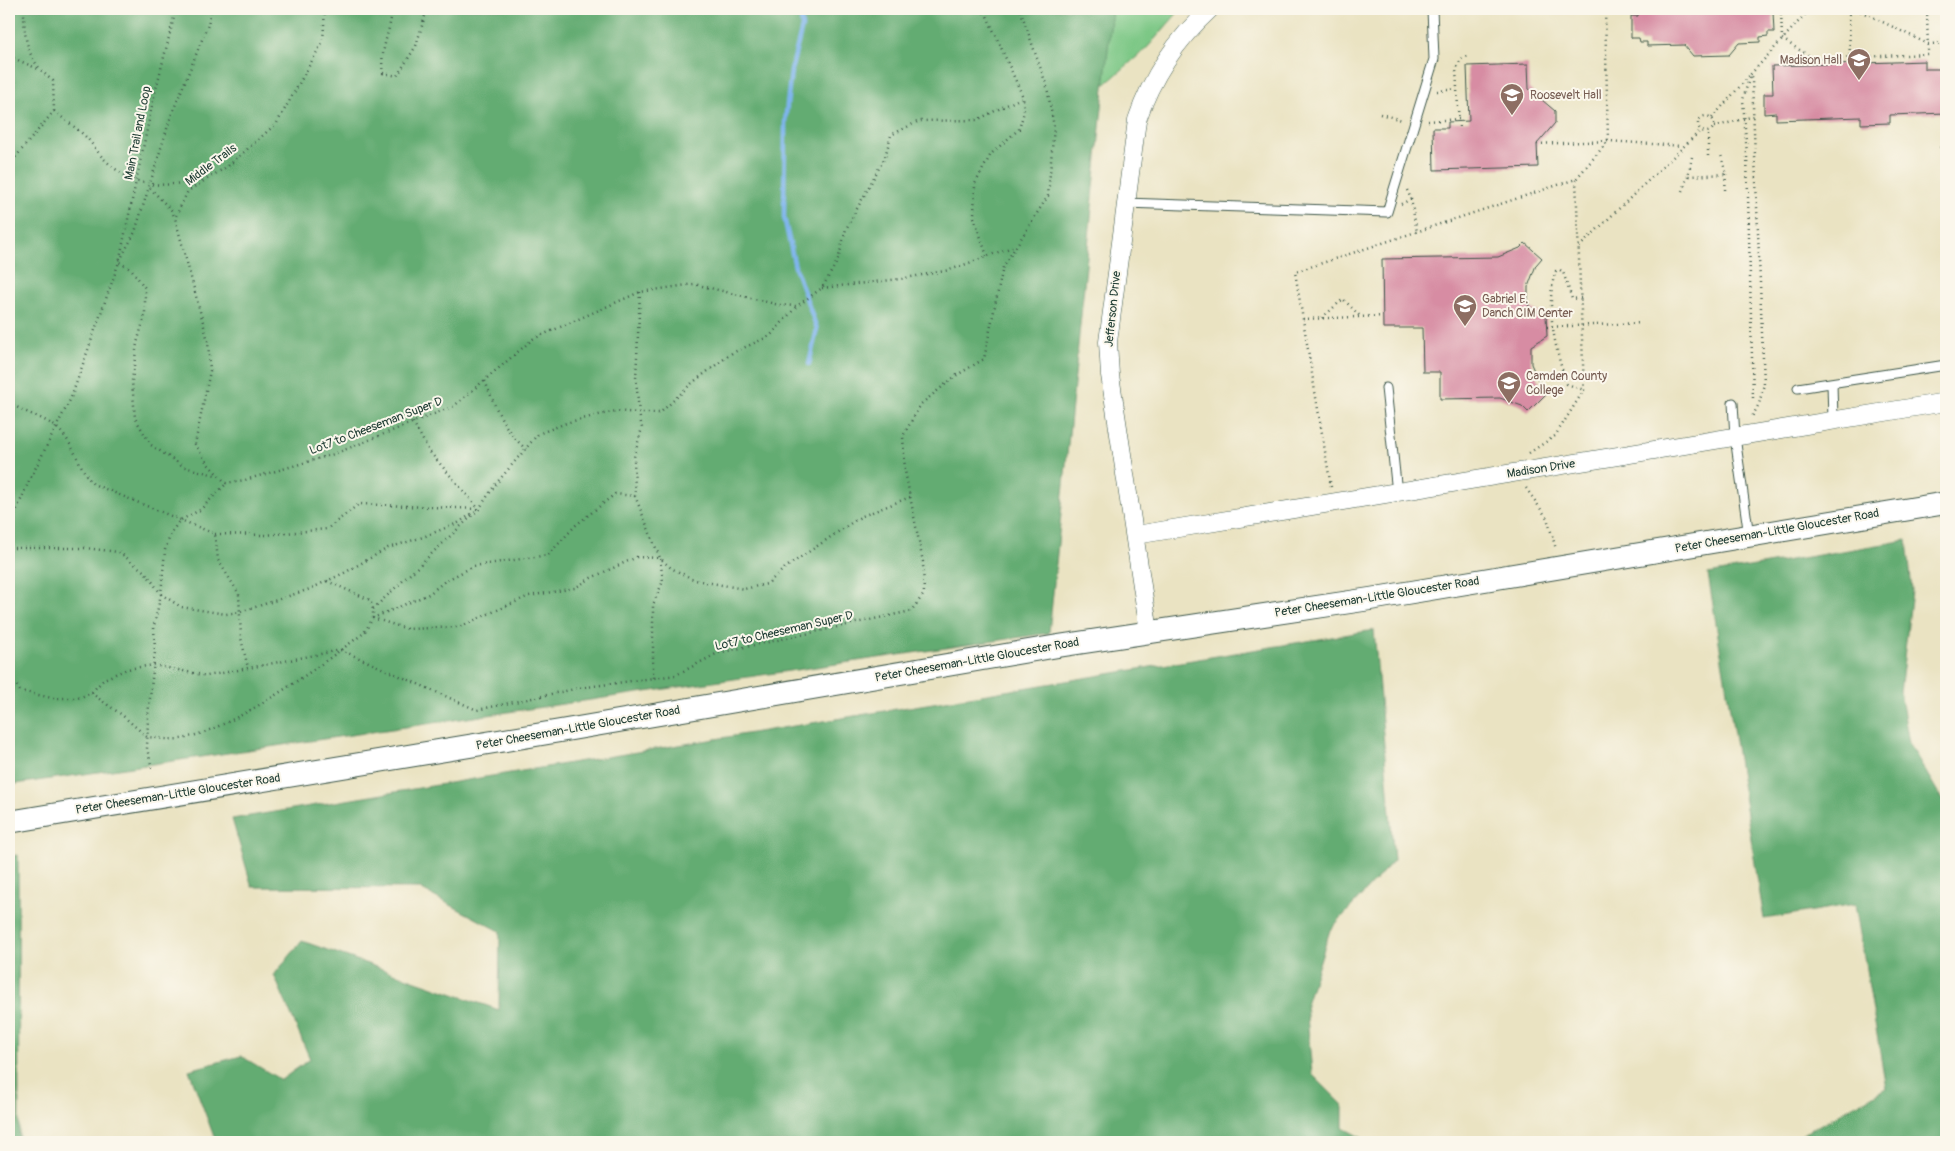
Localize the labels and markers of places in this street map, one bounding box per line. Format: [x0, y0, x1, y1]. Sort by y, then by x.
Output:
school or university icon: Madison Hall [1846, 47, 1872, 81]
place label: Madison Hall [1780, 53, 1842, 68]
school or university icon: Roosevelt Hall [1499, 82, 1525, 116]
place label: Roosevelt Hall [1530, 88, 1602, 103]
place label: Gabriel E. Danch CIM Center [1482, 292, 1573, 321]
school or university icon: Gabriel E. Danch CIM Center [1452, 293, 1478, 327]
place label: Camden County College [1526, 369, 1607, 398]
school or university icon: Camden County College [1496, 370, 1522, 404]

